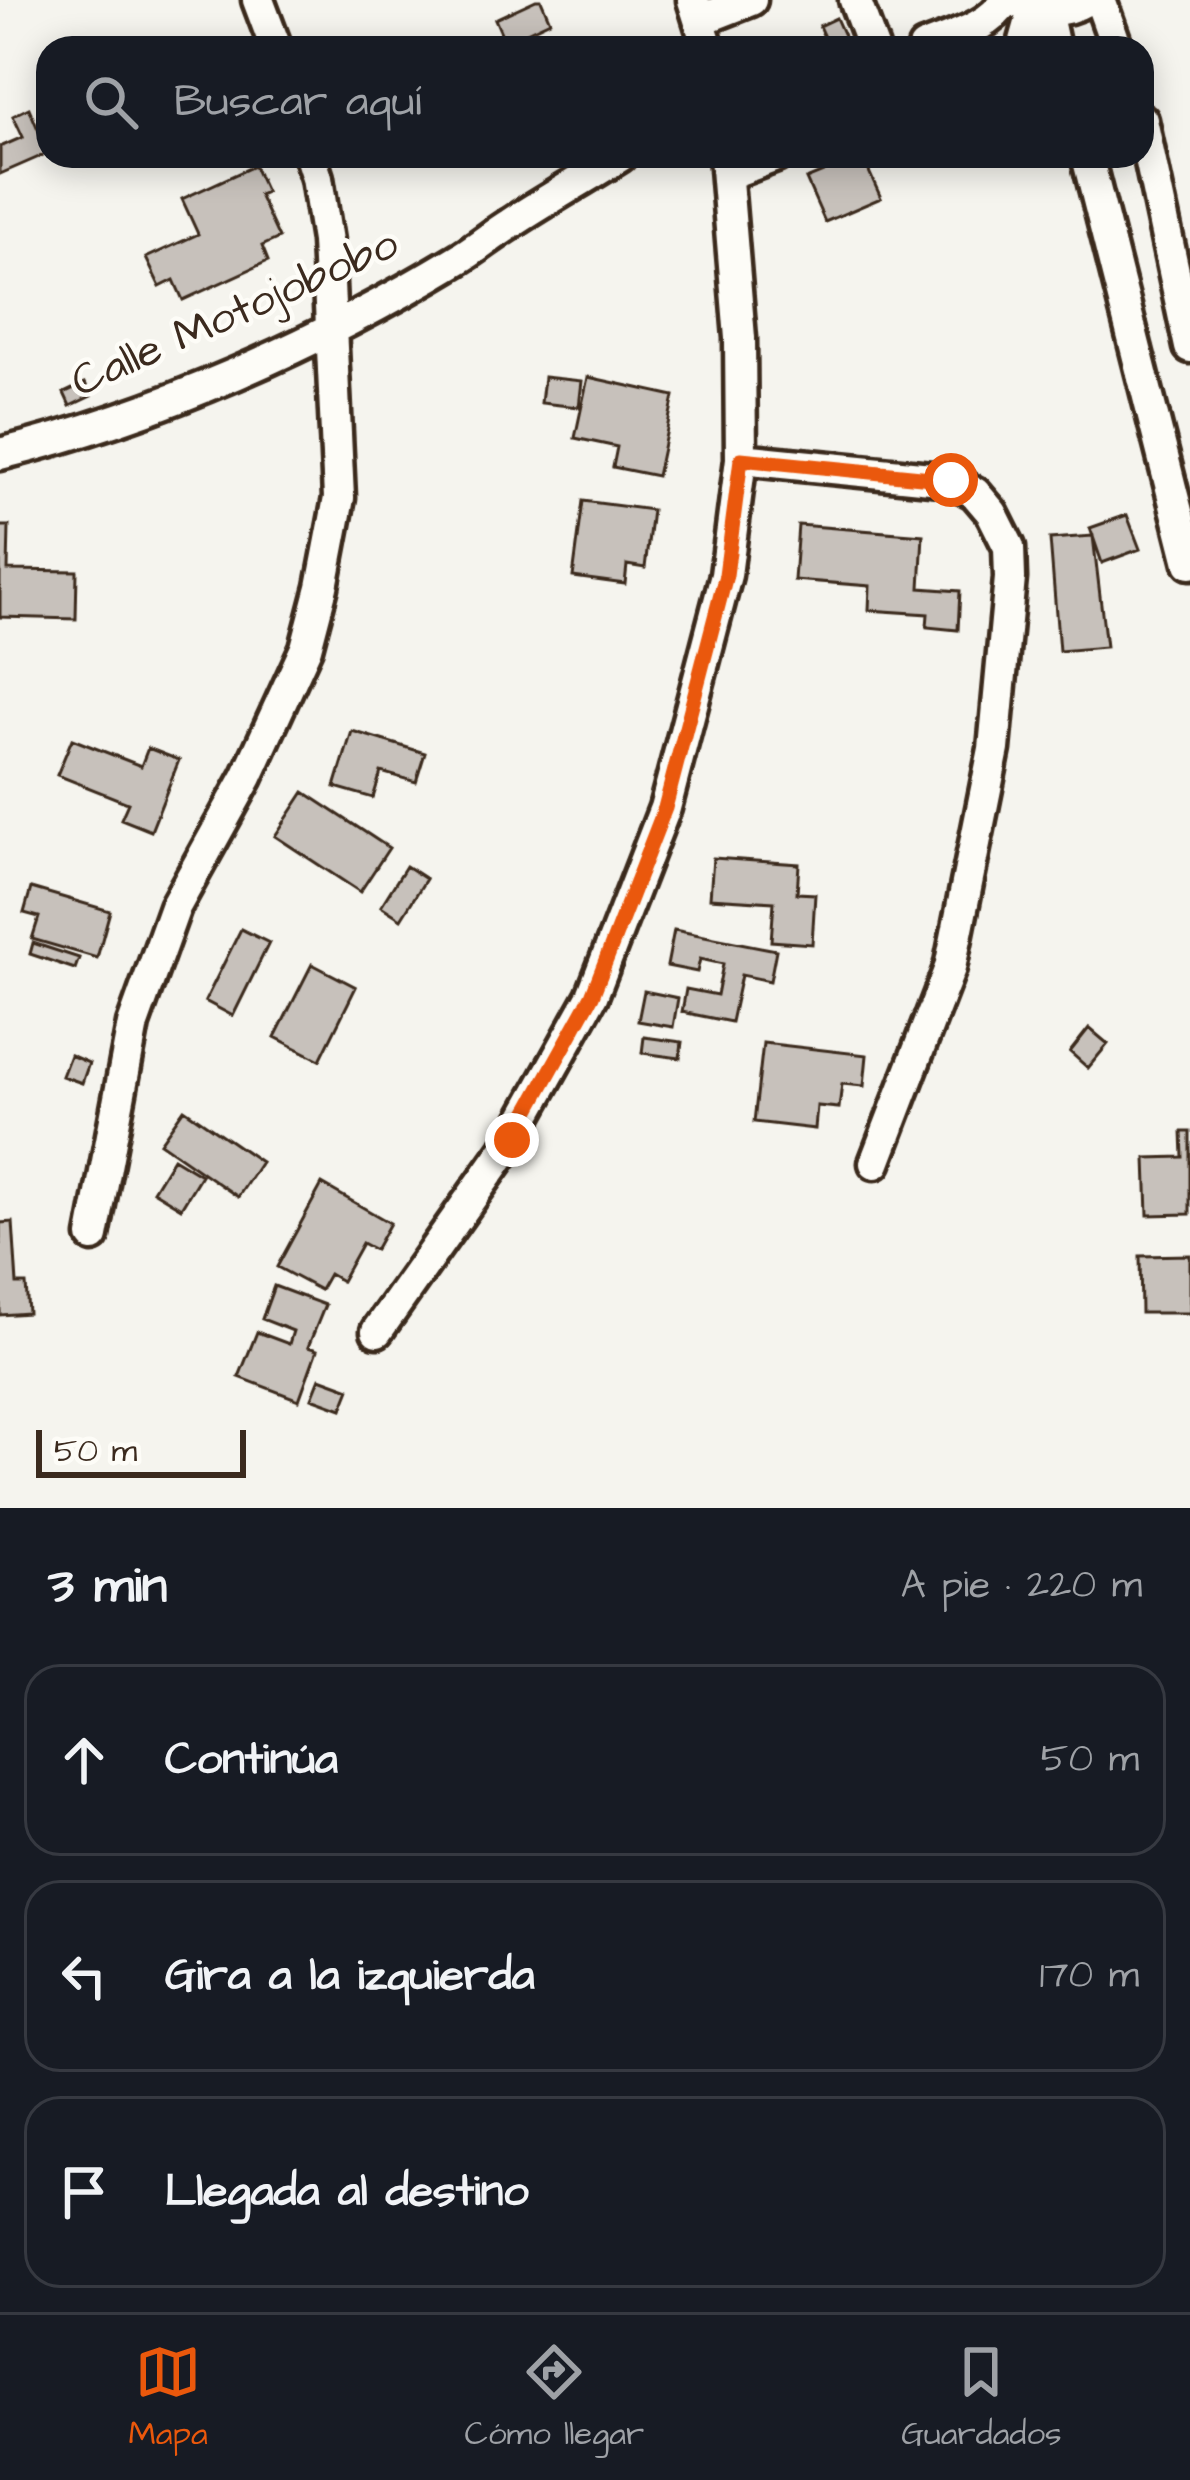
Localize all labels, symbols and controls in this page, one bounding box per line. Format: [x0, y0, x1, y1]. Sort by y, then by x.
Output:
search box [36, 36, 1154, 168]
icon: search [78, 69, 144, 135]
text: Buscar aquí [174, 71, 421, 133]
street label: Calle Motojobobo [62, 213, 408, 413]
route start [924, 453, 978, 507]
route end [485, 1113, 539, 1167]
scale bar [36, 1424, 246, 1477]
text: 50 m [54, 1428, 137, 1474]
text: 3 min [48, 1551, 167, 1622]
text: A pie · 220 m [901, 1559, 1142, 1613]
icon: ahead [51, 1727, 117, 1793]
text: Continúa [165, 1729, 338, 1791]
text: 50 m [1041, 1733, 1139, 1787]
icon: left [51, 1943, 117, 2009]
text: Gira a la izquierda [165, 1945, 535, 2007]
text: 170 m [1039, 1949, 1139, 2003]
icon: arrive [51, 2159, 117, 2225]
text: Llegada al destino [165, 2161, 528, 2223]
tab: Mapa [128, 2339, 208, 2457]
tab: Cómo llegar [465, 2339, 644, 2457]
tab: Guardados [901, 2339, 1062, 2457]

